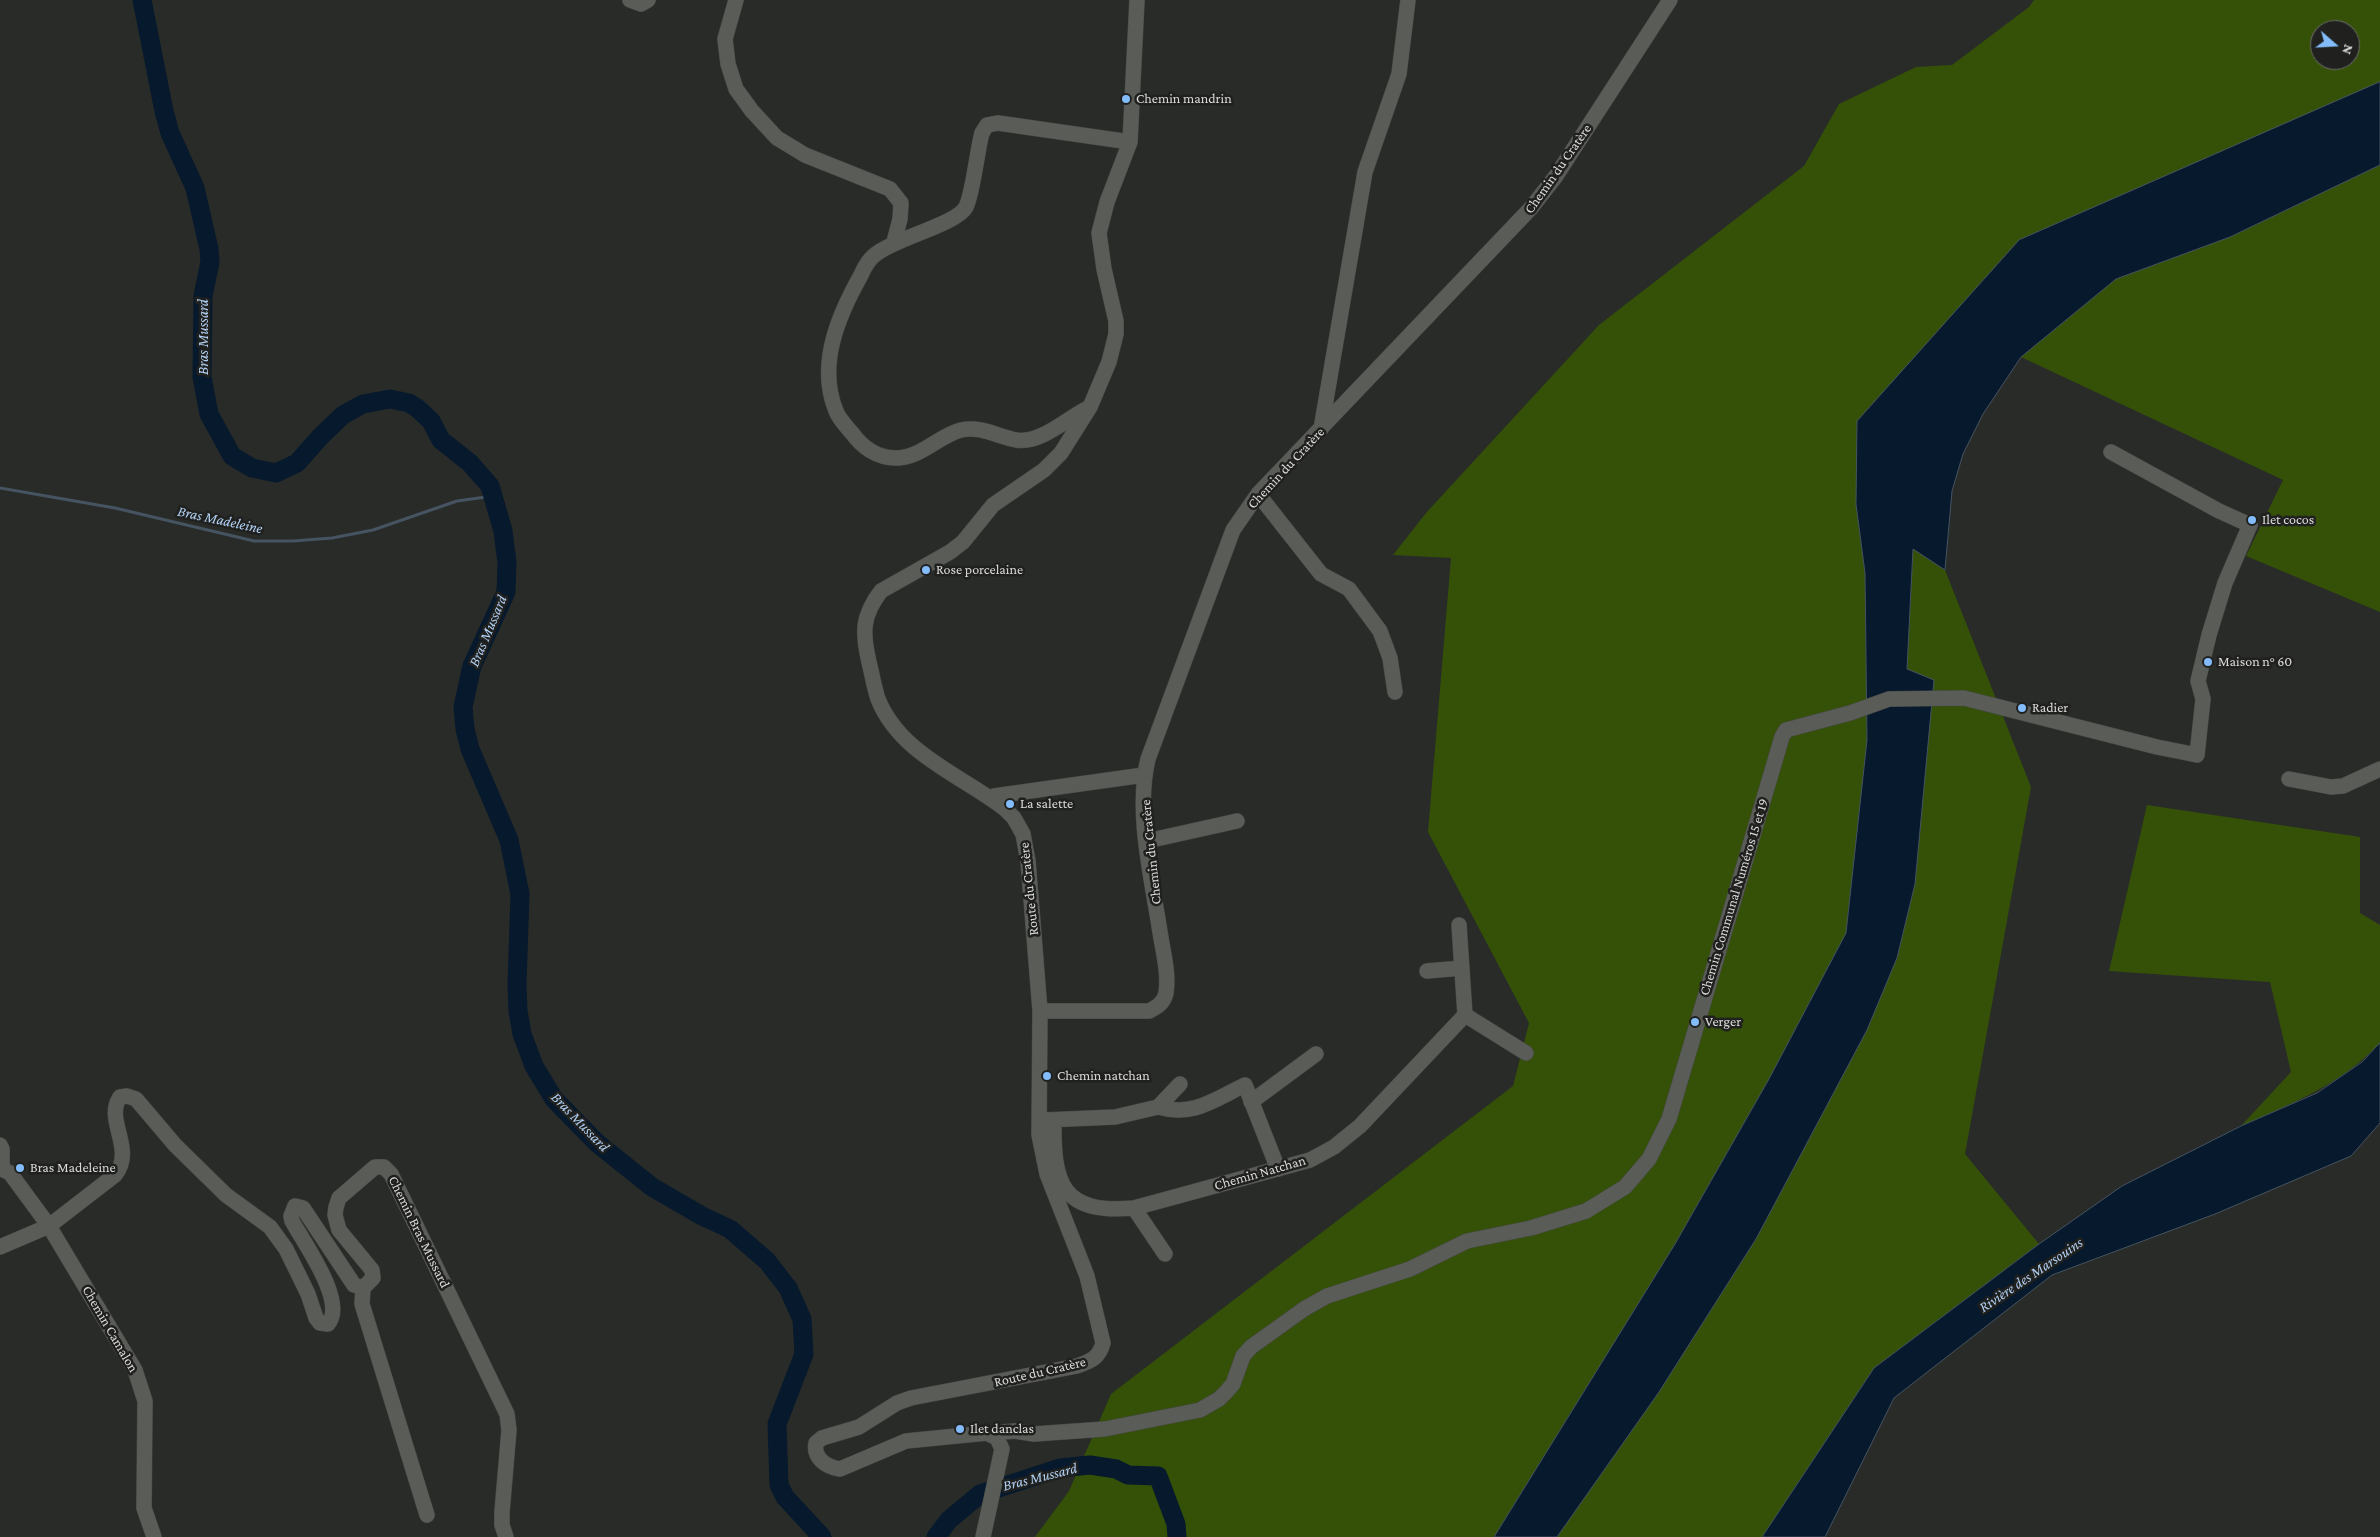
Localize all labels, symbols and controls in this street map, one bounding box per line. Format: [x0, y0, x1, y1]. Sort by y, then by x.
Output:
north arrow [2310, 20, 2360, 70]
text: N [2339, 42, 2357, 57]
place label: Chemin mandrin [1136, 91, 1232, 107]
marker: Chemin mandrin [1120, 93, 1132, 105]
street label: Chemin du Cratère [1521, 121, 1595, 217]
water label: Bras Mussard [194, 299, 212, 375]
street label: Chemin du Cratère [1244, 424, 1328, 512]
water label: Bras Madeleine [176, 502, 264, 538]
place label: Ilet cocos [2262, 512, 2314, 528]
marker: Ilet cocos [2246, 514, 2258, 526]
place label: Rose porcelaine [936, 562, 1023, 578]
marker: Rose porcelaine [920, 564, 932, 576]
water label: Bras Mussard [465, 593, 511, 669]
place label: Maison n° 60 [2218, 654, 2292, 670]
marker: Maison n° 60 [2202, 656, 2214, 668]
place label: Radier [2032, 700, 2068, 716]
marker: Radier [2016, 702, 2028, 714]
place label: La salette [1020, 796, 1073, 812]
street label: Chemin Communal Numéros 15 et 19 [1696, 796, 1772, 998]
marker: La salette [1004, 798, 1016, 810]
street label: Chemin du Cratère [1137, 799, 1165, 905]
street label: Route du Cratère [1016, 842, 1042, 936]
place label: Verger [1705, 1014, 1741, 1030]
marker: Verger [1689, 1016, 1701, 1028]
place label: Chemin natchan [1057, 1068, 1150, 1084]
marker: Chemin natchan [1041, 1070, 1053, 1082]
water label: Bras Mussard [547, 1088, 613, 1156]
street label: Chemin Natchan [1212, 1152, 1308, 1194]
place label: Bras Madeleine [30, 1160, 116, 1176]
marker: Bras Madeleine [14, 1162, 26, 1174]
street label: Chemin Bras Mussard [385, 1173, 453, 1291]
water label: Rivière des Marsouins [1976, 1234, 2086, 1316]
street label: Chemin Camalon [78, 1283, 142, 1375]
street label: Route du Cratère [992, 1353, 1088, 1391]
place label: Ilet danclas [970, 1421, 1034, 1437]
marker: Ilet danclas [954, 1423, 966, 1435]
water label: Bras Mussard [1001, 1459, 1079, 1495]

